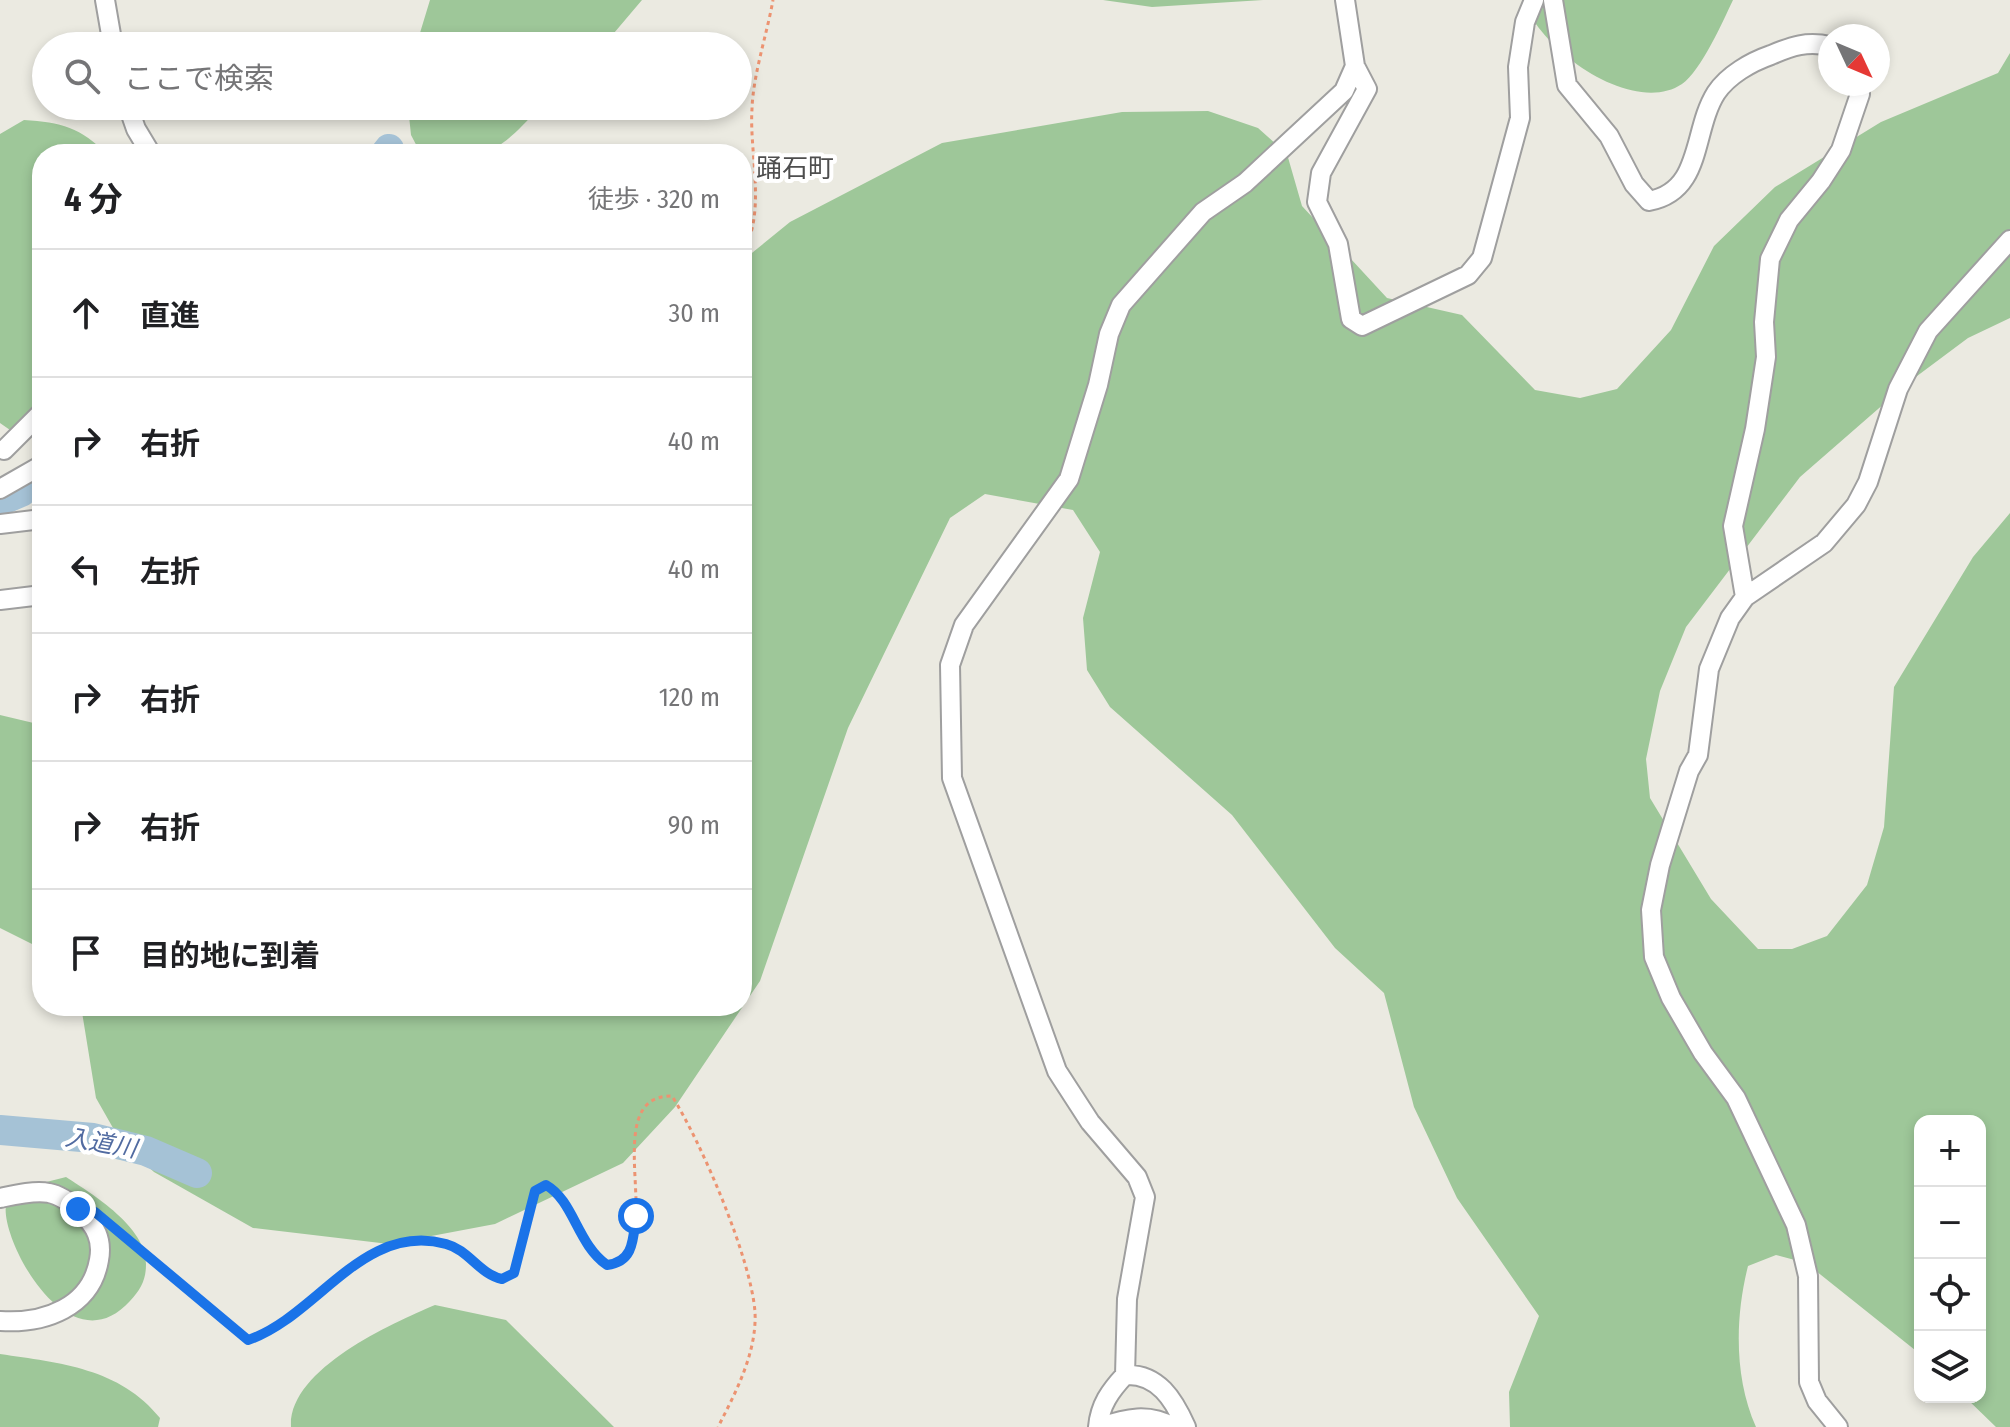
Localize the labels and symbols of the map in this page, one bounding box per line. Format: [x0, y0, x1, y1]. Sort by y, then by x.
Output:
north arrow [1818, 24, 1890, 96]
district label: 踊石町 [756, 153, 834, 184]
water label: 入道川 [63, 1123, 142, 1164]
route end [60, 1191, 96, 1227]
route start [618, 1198, 654, 1234]

